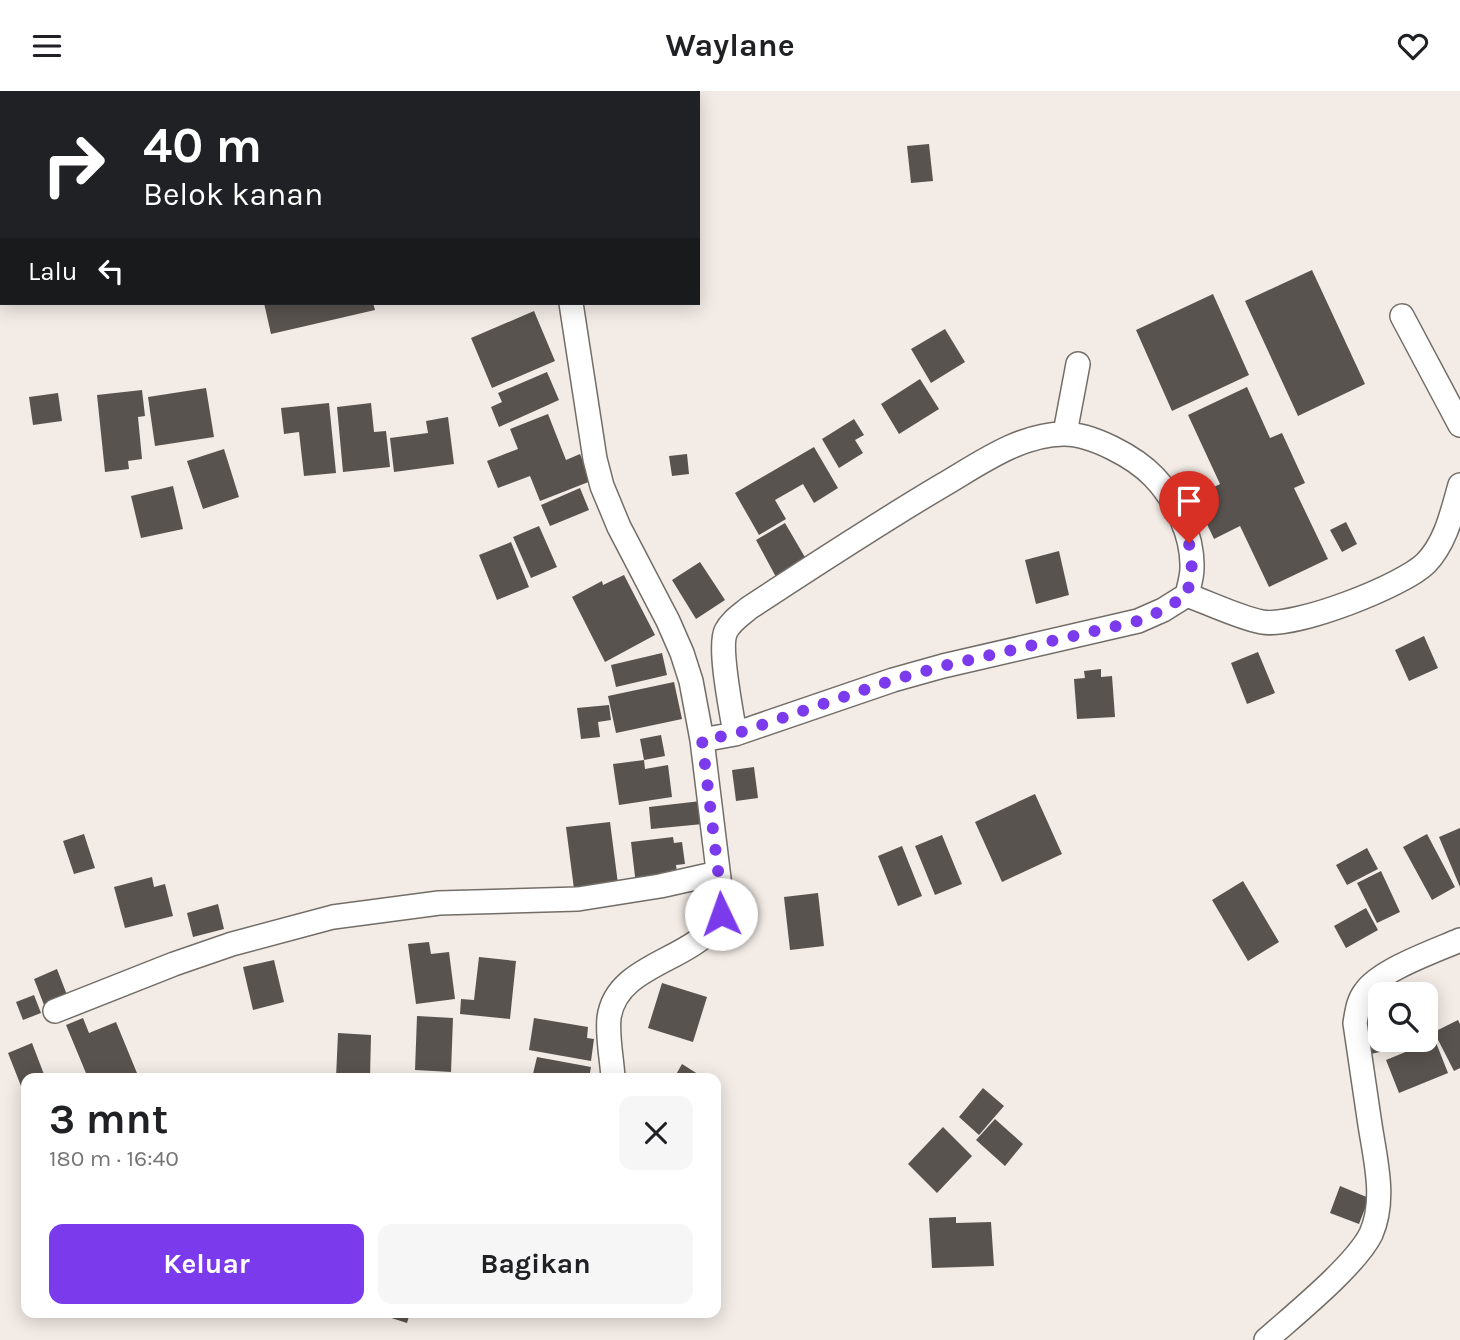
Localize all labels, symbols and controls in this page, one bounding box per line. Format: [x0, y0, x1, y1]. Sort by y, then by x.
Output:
icon: menu [28, 27, 66, 65]
text: Waylane [665, 27, 795, 64]
icon: heart [1394, 27, 1432, 65]
text: 40 m [143, 117, 262, 174]
icon: right [28, 119, 119, 210]
text: Belok kanan [143, 176, 323, 213]
icon: left [92, 252, 130, 290]
text: Lalu [28, 256, 78, 287]
pin [1159, 471, 1219, 543]
icon: arrive [1170, 482, 1208, 520]
position arrow [684, 877, 758, 951]
map controls [1368, 982, 1438, 1052]
button: search [1368, 982, 1438, 1052]
text: 3 mnt [49, 1094, 168, 1144]
button: close [619, 1096, 693, 1170]
text: 180 m · 16:40 [49, 1145, 179, 1172]
button: Keluar [49, 1224, 364, 1304]
button: Bagikan [378, 1224, 693, 1304]

